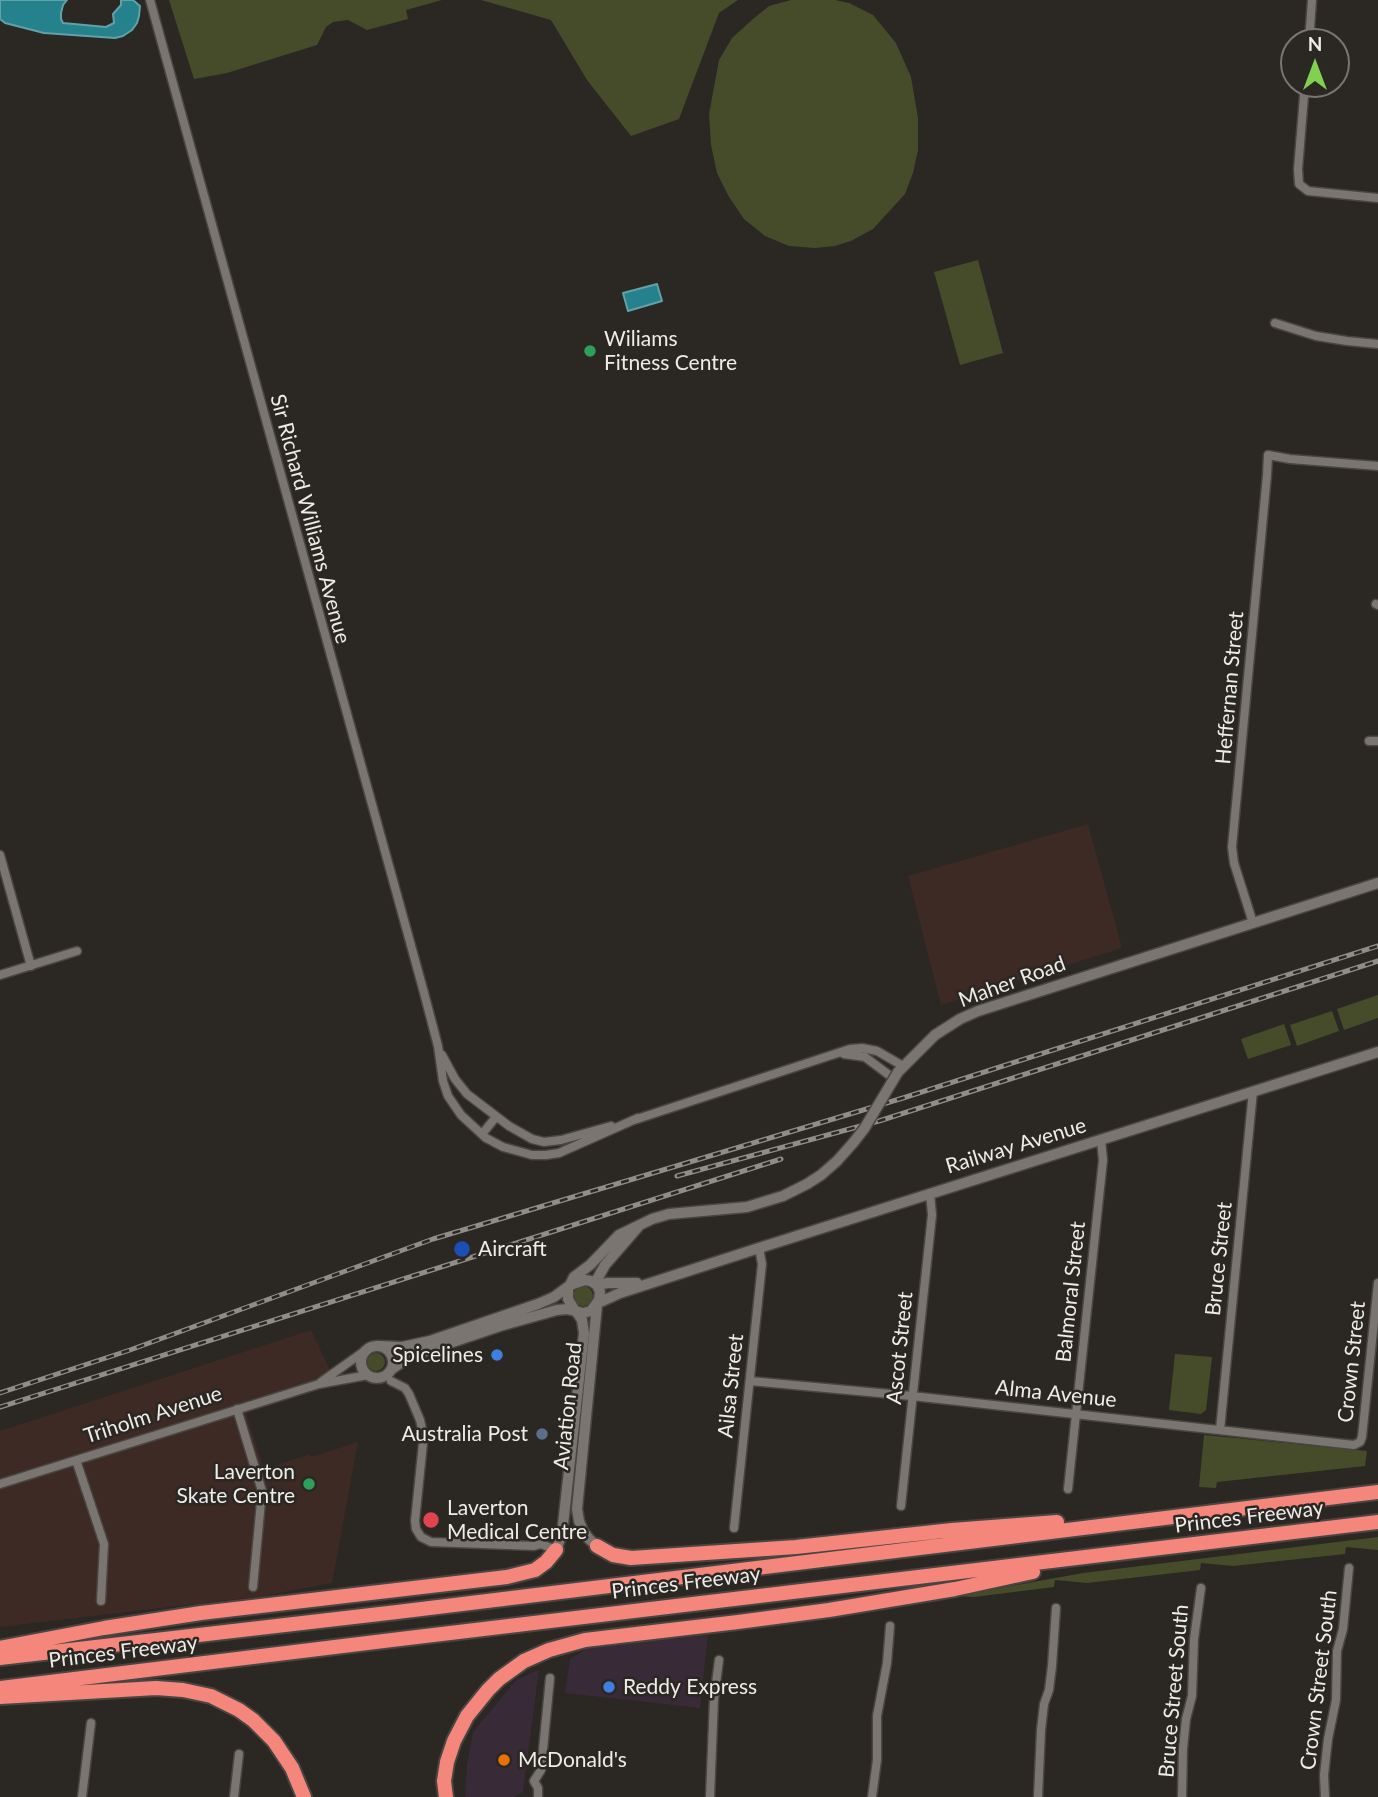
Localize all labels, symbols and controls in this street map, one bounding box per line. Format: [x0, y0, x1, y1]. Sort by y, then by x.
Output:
north arrow [1280, 28, 1350, 98]
text: N [1308, 32, 1322, 55]
place label: Wiliams Fitness Centre [604, 326, 737, 376]
marker: Wiliams Fitness Centre [582, 343, 598, 359]
street label: Sir Richard Williams Avenue [265, 391, 355, 647]
street label: Heffernan Street [1211, 610, 1249, 766]
street label: Maher Road [955, 951, 1069, 1013]
street label: Railway Avenue [943, 1113, 1089, 1179]
street label: Bruce Street [1200, 1201, 1238, 1317]
street label: Balmoral Street [1051, 1220, 1091, 1364]
place label: Aircraft [478, 1236, 547, 1262]
marker: Aircraft [452, 1239, 472, 1259]
street label: Ascot Street [882, 1290, 918, 1406]
street label: Crown Street [1333, 1300, 1371, 1424]
street label: Ailsa Street [713, 1333, 749, 1439]
street label: Aviation Road [549, 1341, 587, 1471]
place label: Spicelines [392, 1342, 483, 1368]
marker: Spicelines [489, 1347, 505, 1363]
street label: Alma Avenue [994, 1375, 1118, 1413]
street label: Triholm Avenue [81, 1381, 225, 1449]
place label: Australia Post [401, 1421, 528, 1447]
marker: Australia Post [534, 1426, 550, 1442]
place label: Laverton Skate Centre [177, 1459, 295, 1509]
marker: Laverton Skate Centre [301, 1476, 317, 1492]
place label: Laverton Medical Centre [447, 1495, 587, 1545]
street label: Princes Freeway [1173, 1495, 1325, 1539]
marker: Laverton Medical Centre [421, 1510, 441, 1530]
street label: Princes Freeway [610, 1561, 762, 1605]
street label: Crown Street South [1295, 1588, 1343, 1772]
street label: Bruce Street South [1154, 1603, 1194, 1779]
street label: Princes Freeway [47, 1630, 199, 1674]
place label: Reddy Express [623, 1674, 757, 1700]
marker: Reddy Express [601, 1679, 617, 1695]
place label: McDonald's [518, 1747, 627, 1773]
marker: McDonald's [496, 1752, 512, 1768]

